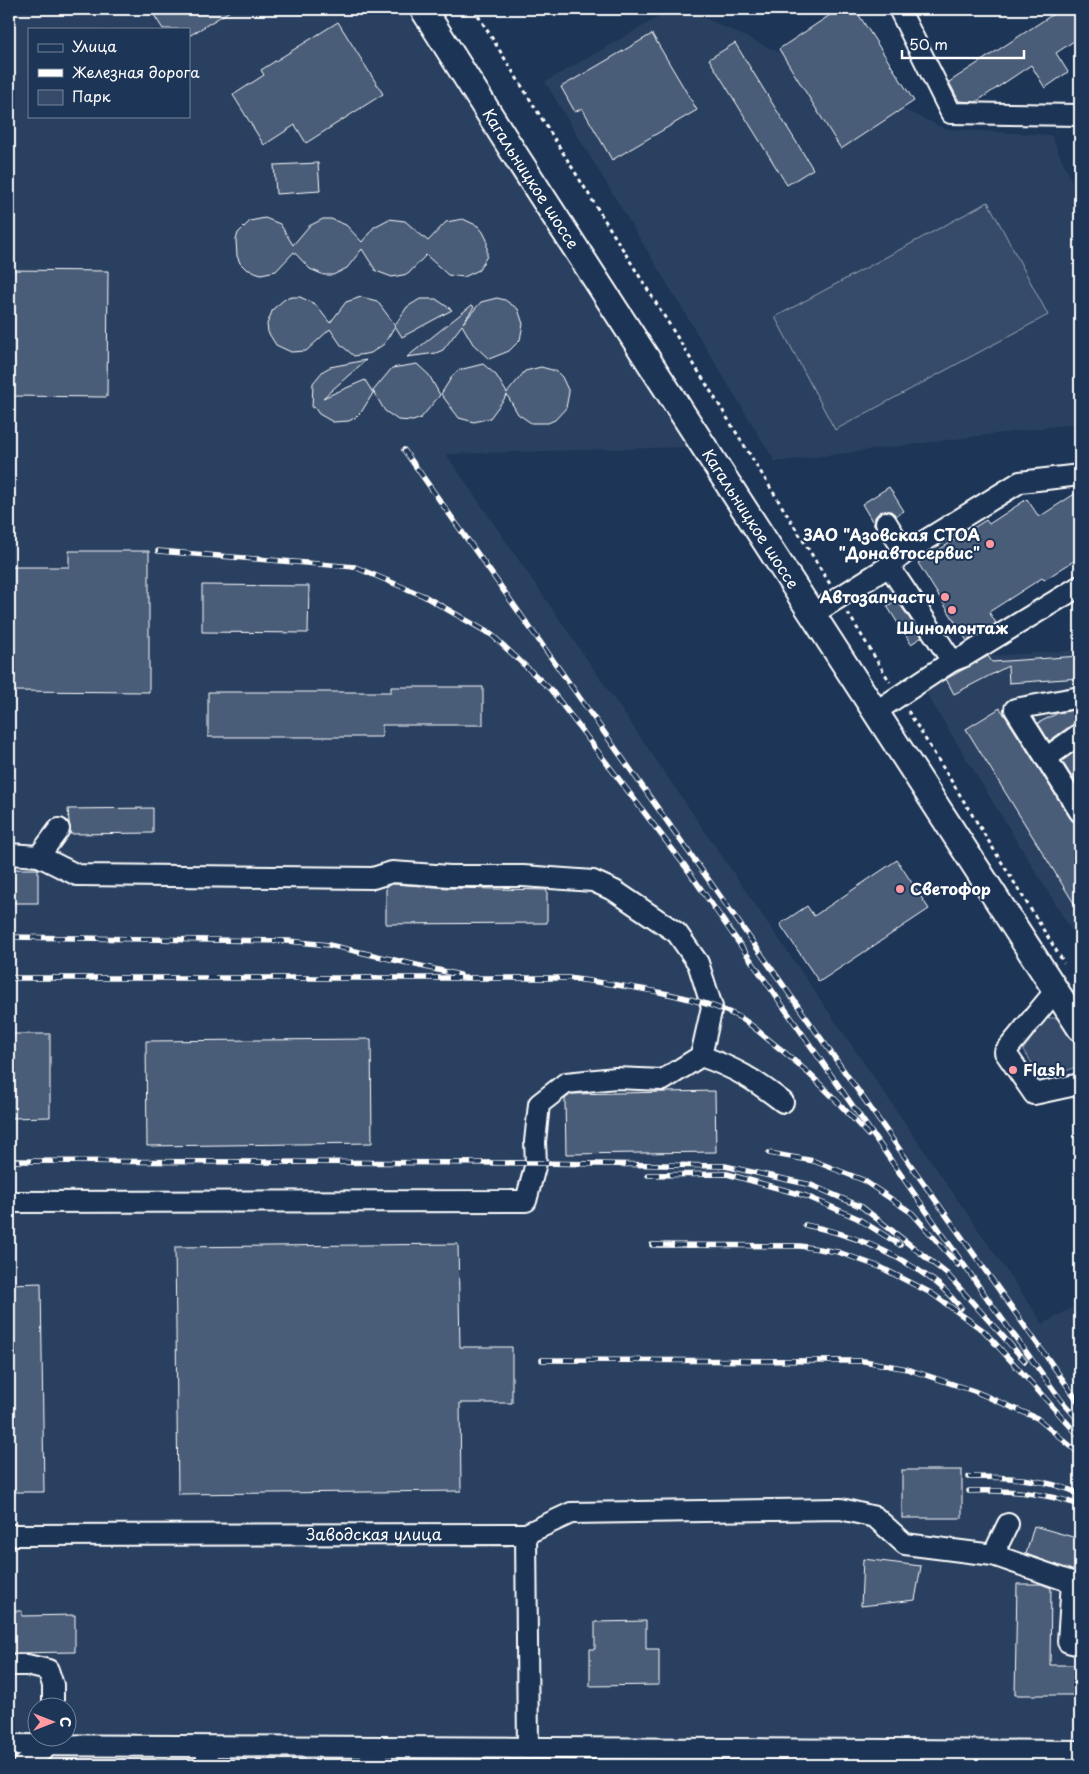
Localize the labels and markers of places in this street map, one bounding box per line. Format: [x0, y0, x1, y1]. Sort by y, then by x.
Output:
place label: ЗАО "Азовская СТОА "Донавтосервис" [802, 522, 980, 564]
marker: ЗАО "Азовская СТОА "Донавтосервис" [984, 538, 996, 550]
place label: Автозапчасти [820, 584, 935, 608]
marker: Автозапчасти [939, 591, 951, 603]
marker: Шиномонтаж [946, 604, 958, 616]
place label: Шиномонтаж [896, 615, 1009, 639]
place label: Светофор [910, 876, 991, 900]
marker: Светофор [894, 883, 906, 895]
place label: Flash [1023, 1057, 1065, 1081]
marker: Flash [1007, 1064, 1019, 1076]

